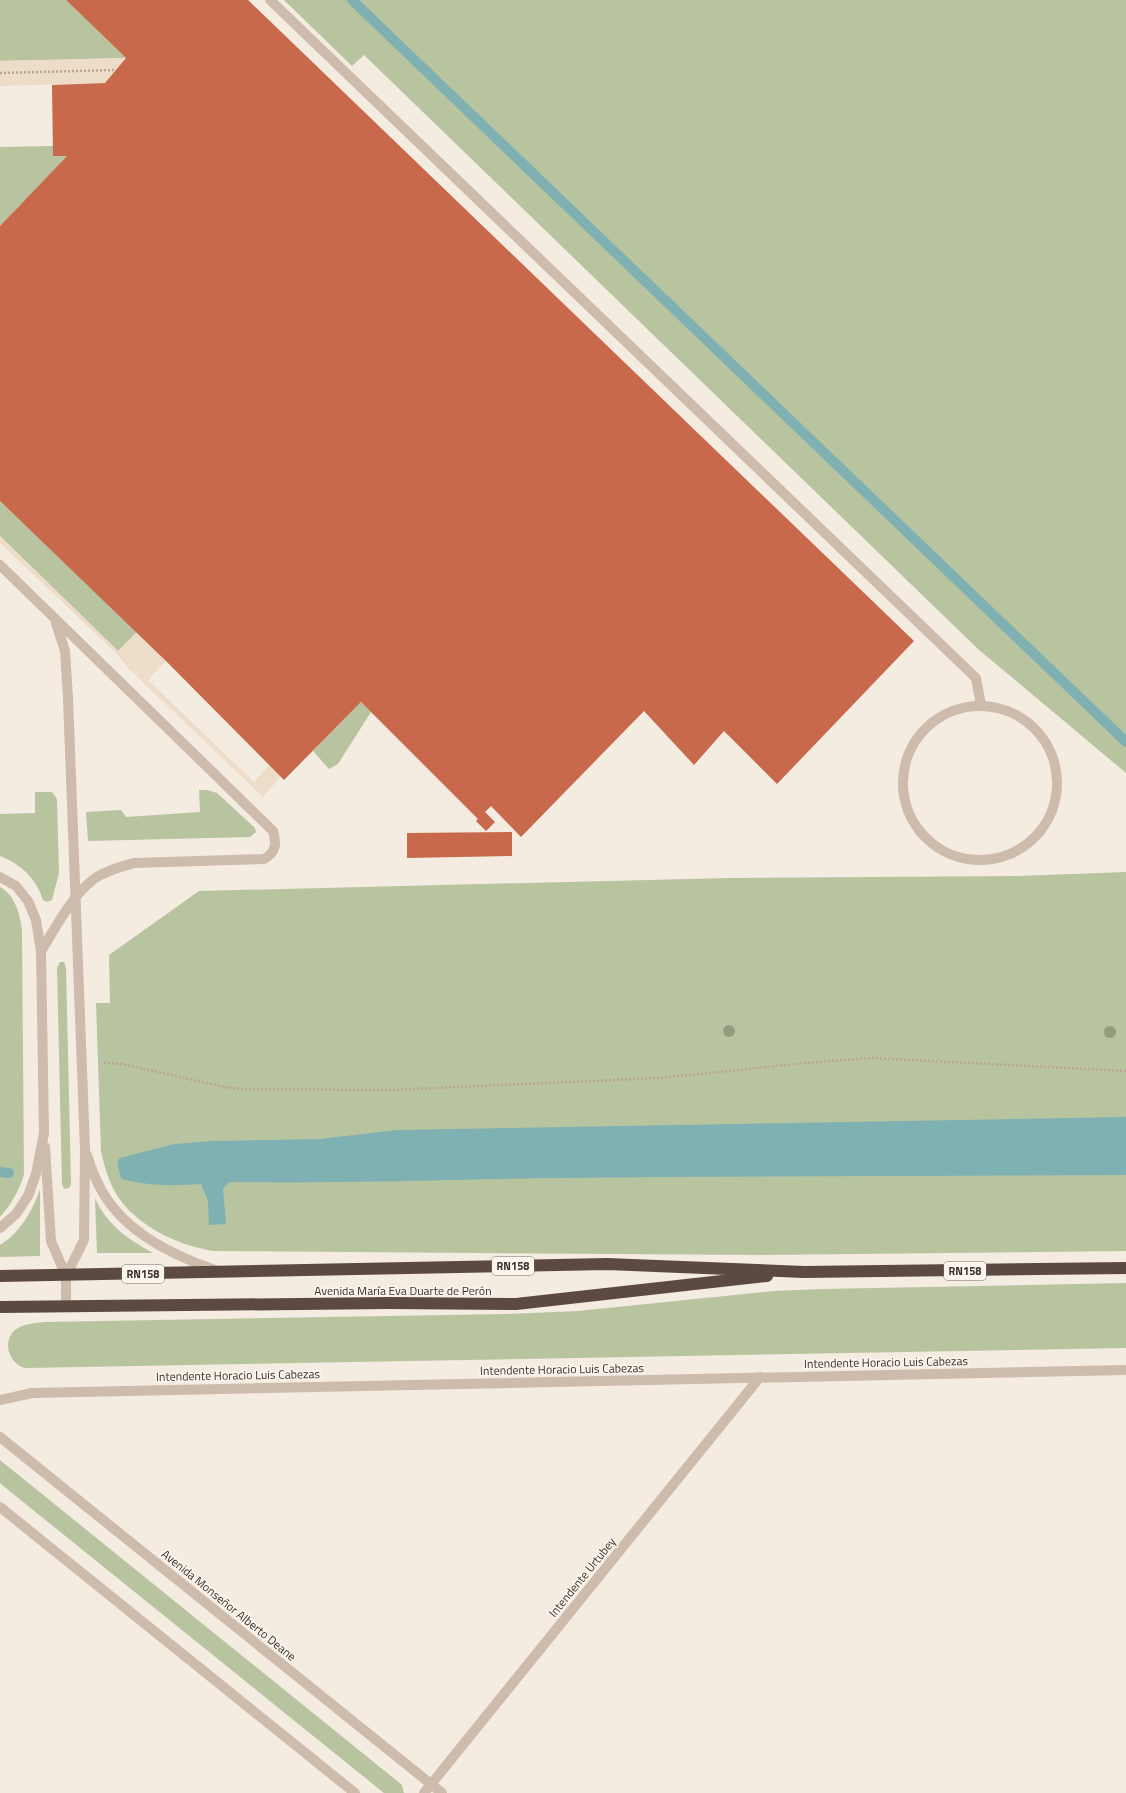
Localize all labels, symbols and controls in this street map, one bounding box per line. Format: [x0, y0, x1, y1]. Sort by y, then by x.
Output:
road number: RN158 [492, 1257, 534, 1275]
road number: RN158 [944, 1262, 986, 1280]
road number: RN158 [122, 1265, 164, 1283]
street label: Avenida María Eva Duarte de Perón [314, 1281, 492, 1300]
street label: Intendente Horacio Luis Cabezas [804, 1351, 969, 1373]
street label: Intendente Horacio Luis Cabezas [480, 1358, 645, 1380]
street label: Intendente Horacio Luis Cabezas [156, 1364, 321, 1386]
street label: Intendente Urtubey [544, 1533, 620, 1621]
street label: Avenida Monseñor Alberto Deane [157, 1545, 301, 1665]

